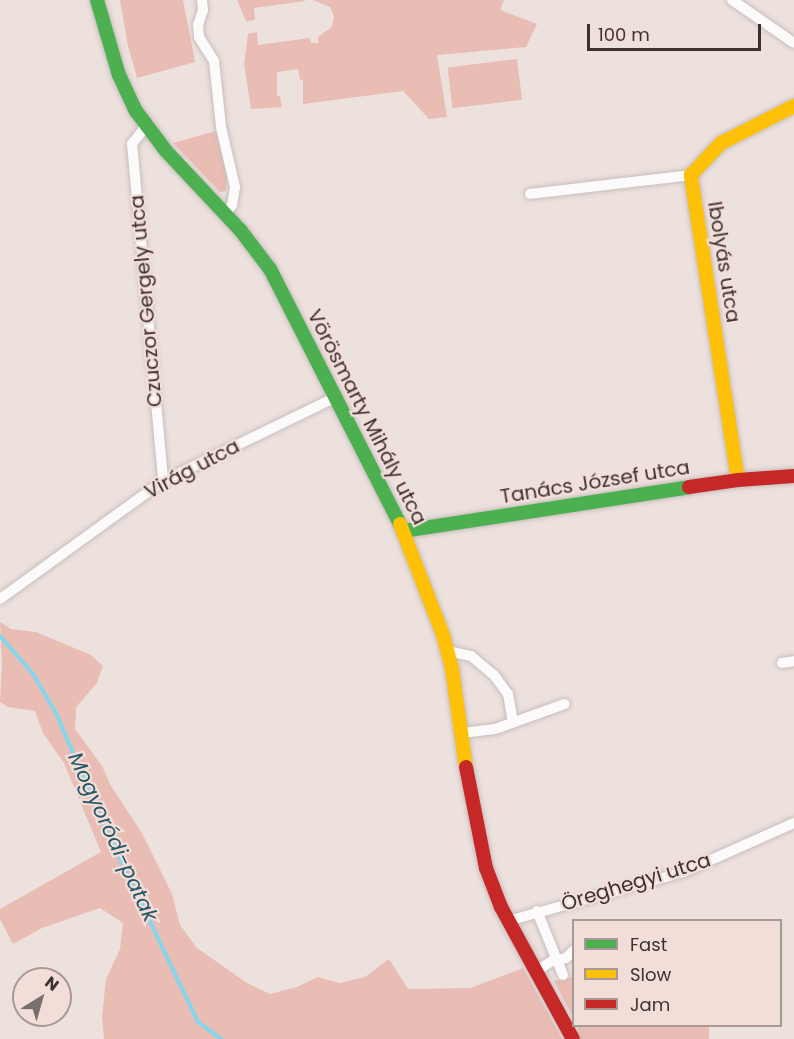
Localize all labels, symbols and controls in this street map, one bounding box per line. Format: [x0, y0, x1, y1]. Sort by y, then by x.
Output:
scale bar [590, 12, 764, 50]
text: 100 m [598, 22, 650, 47]
street label: Czuczor Gergely utca [125, 194, 167, 408]
street label: Ibolyás utca [703, 200, 745, 324]
street label: Vörösmarty Mihály utca [302, 305, 432, 529]
street label: Virág utca [140, 434, 244, 504]
street label: Tanács József utca [499, 455, 691, 509]
water label: Mogyoródi-patak [63, 748, 163, 926]
street label: Öreghegyi utca [558, 848, 714, 916]
legend [572, 919, 782, 1027]
text: Fast [630, 932, 667, 957]
text: Slow [630, 962, 671, 987]
north arrow [12, 967, 72, 1027]
text: N [40, 971, 64, 997]
text: Jam [630, 992, 670, 1017]

